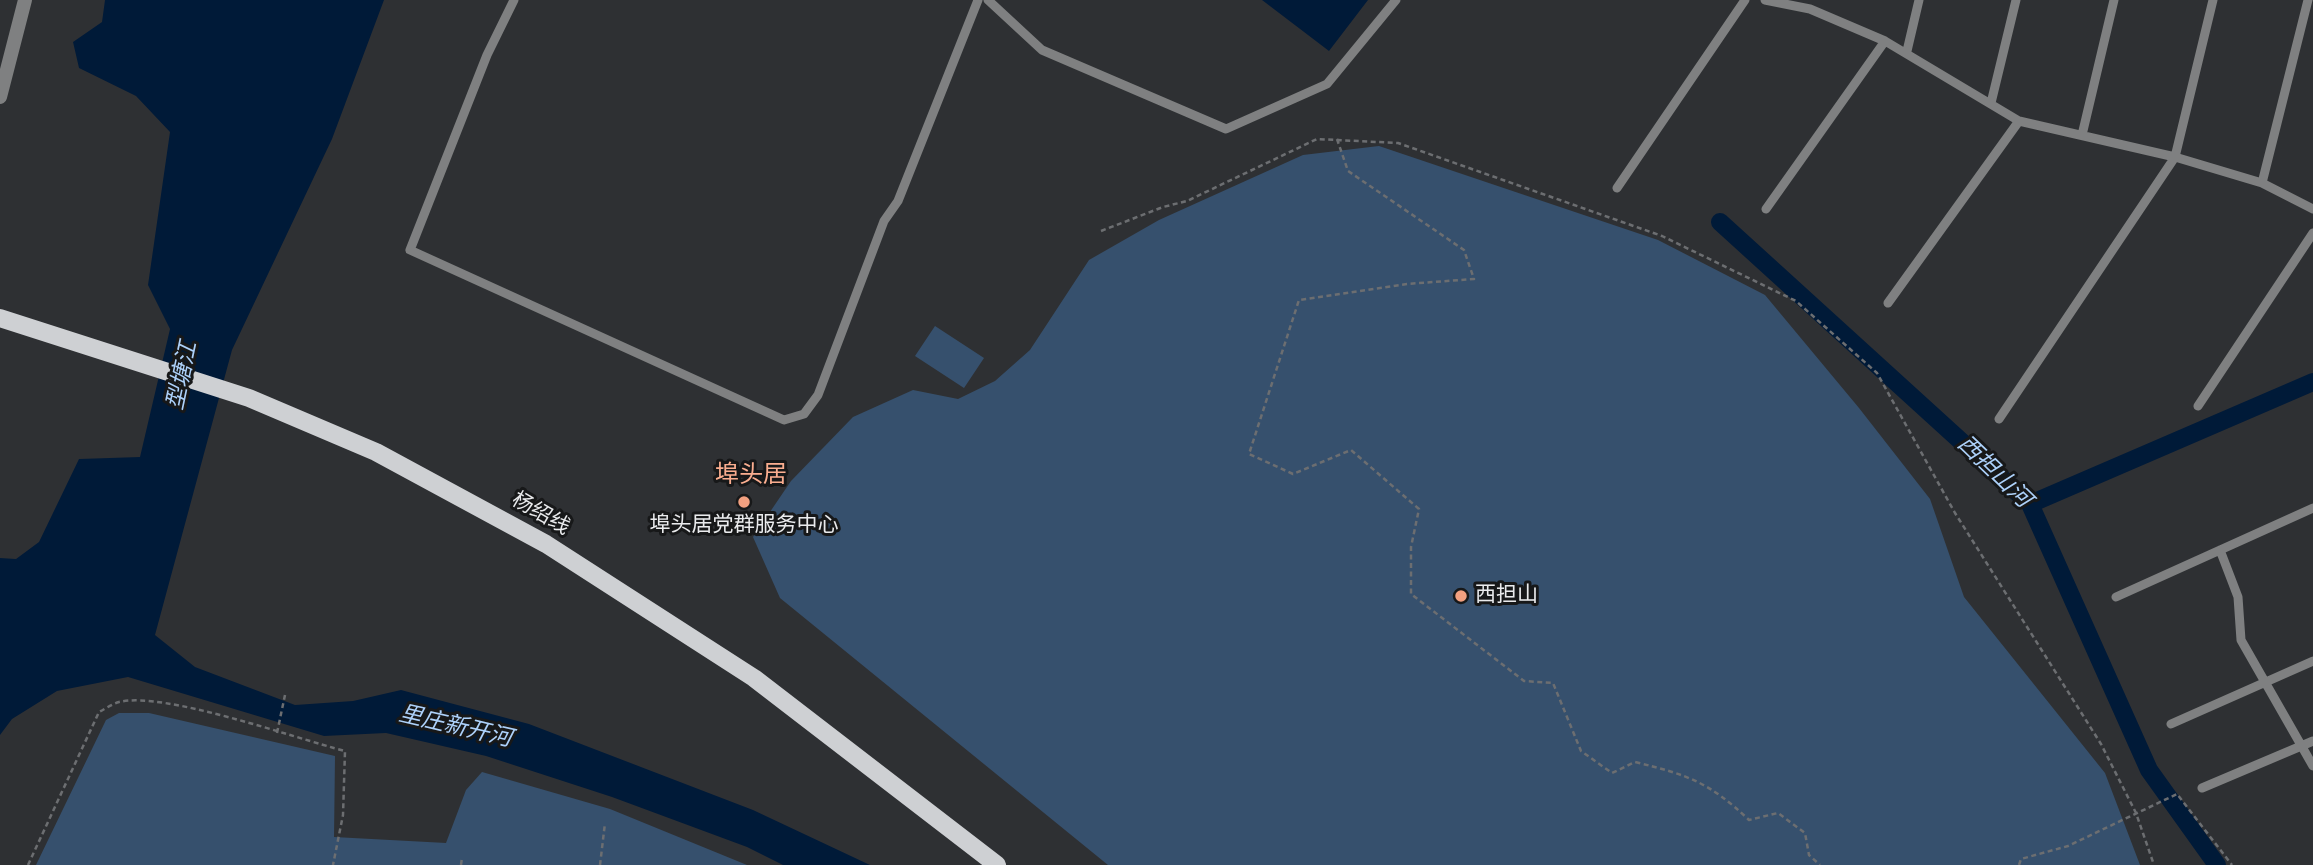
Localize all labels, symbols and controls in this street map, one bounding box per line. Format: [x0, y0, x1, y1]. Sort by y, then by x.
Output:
water label: 型塘江 [163, 339, 205, 413]
water label: 西担山河 [1950, 431, 2036, 515]
district label: 埠头居 [715, 463, 787, 491]
street label: 杨绍线 [506, 488, 574, 542]
marker: 埠头居党群服务中心 [736, 494, 752, 510]
place label: 埠头居党群服务中心 [650, 513, 838, 539]
place label: 西担山 [1475, 583, 1538, 609]
marker: 西担山 [1453, 588, 1469, 604]
water label: 里庄新开河 [396, 702, 514, 754]

